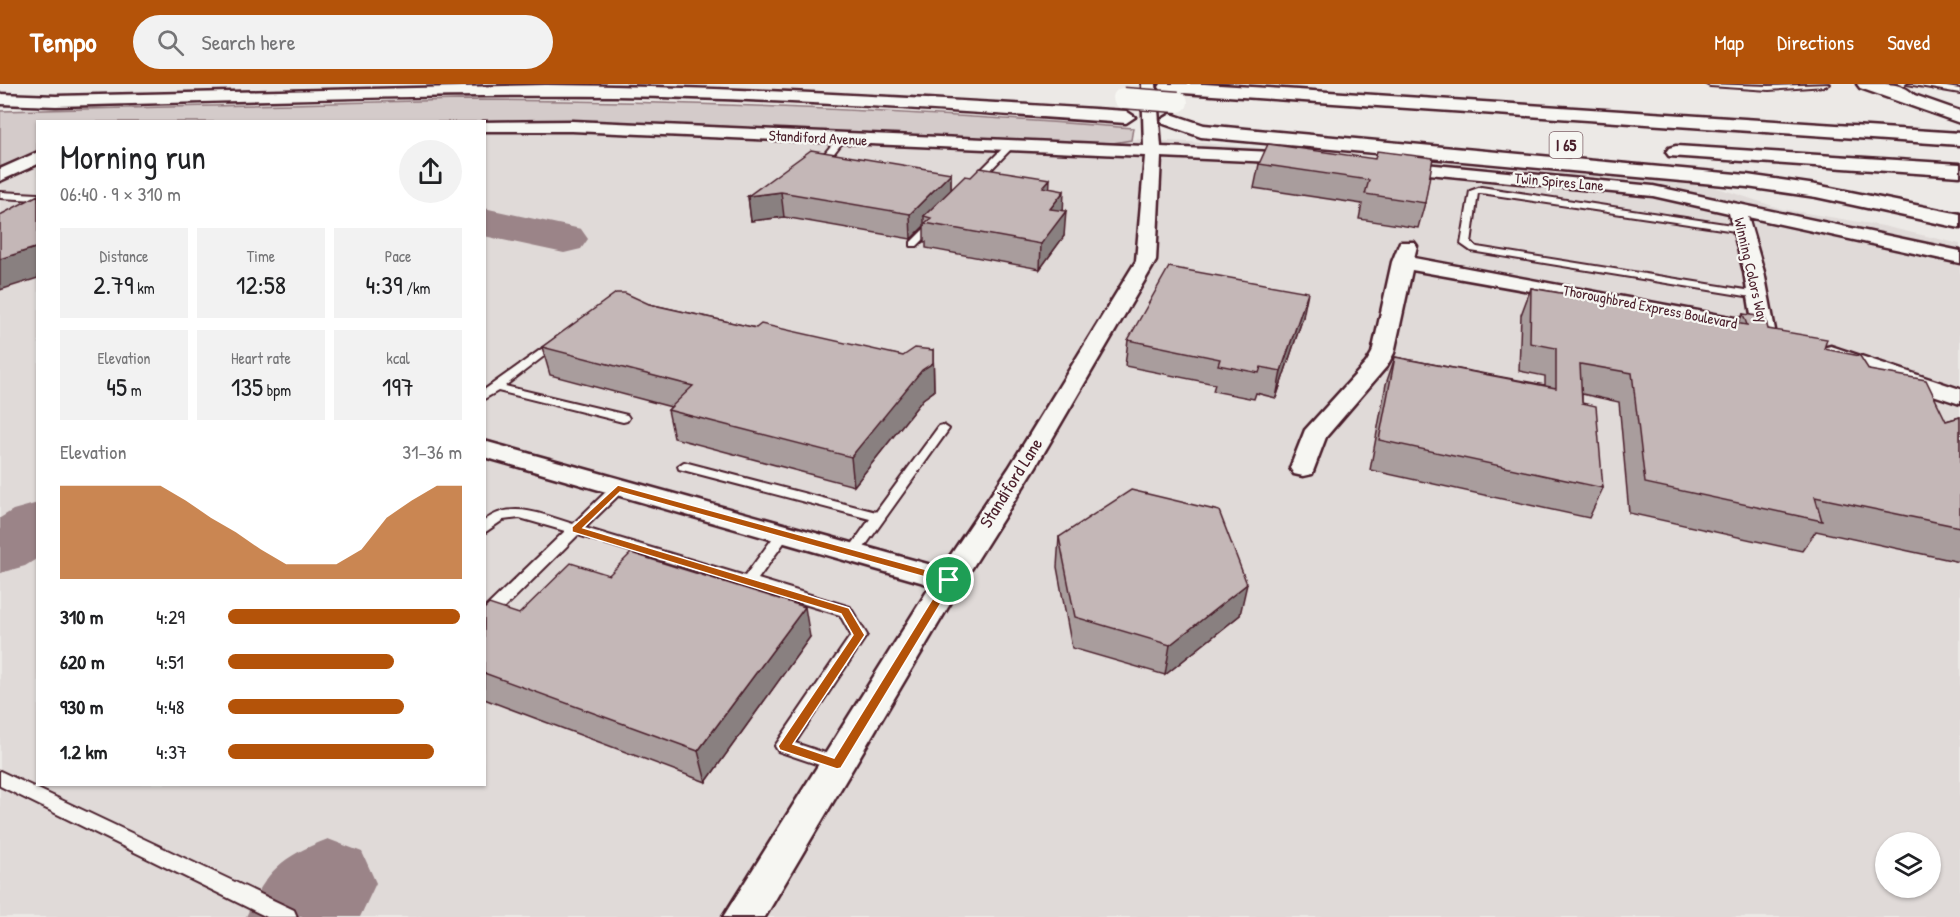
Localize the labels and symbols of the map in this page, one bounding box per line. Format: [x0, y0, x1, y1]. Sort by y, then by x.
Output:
street label: Standiford Avenue [768, 124, 868, 151]
road number: I 65 [1550, 132, 1582, 158]
street label: Twin Spires Lane [1514, 167, 1605, 196]
street label: Winning Colors Way [1729, 215, 1774, 324]
street label: Thoroughbred Express Boulevard [1561, 279, 1739, 334]
street label: Standiford Lane [973, 433, 1048, 532]
pin [923, 554, 974, 605]

